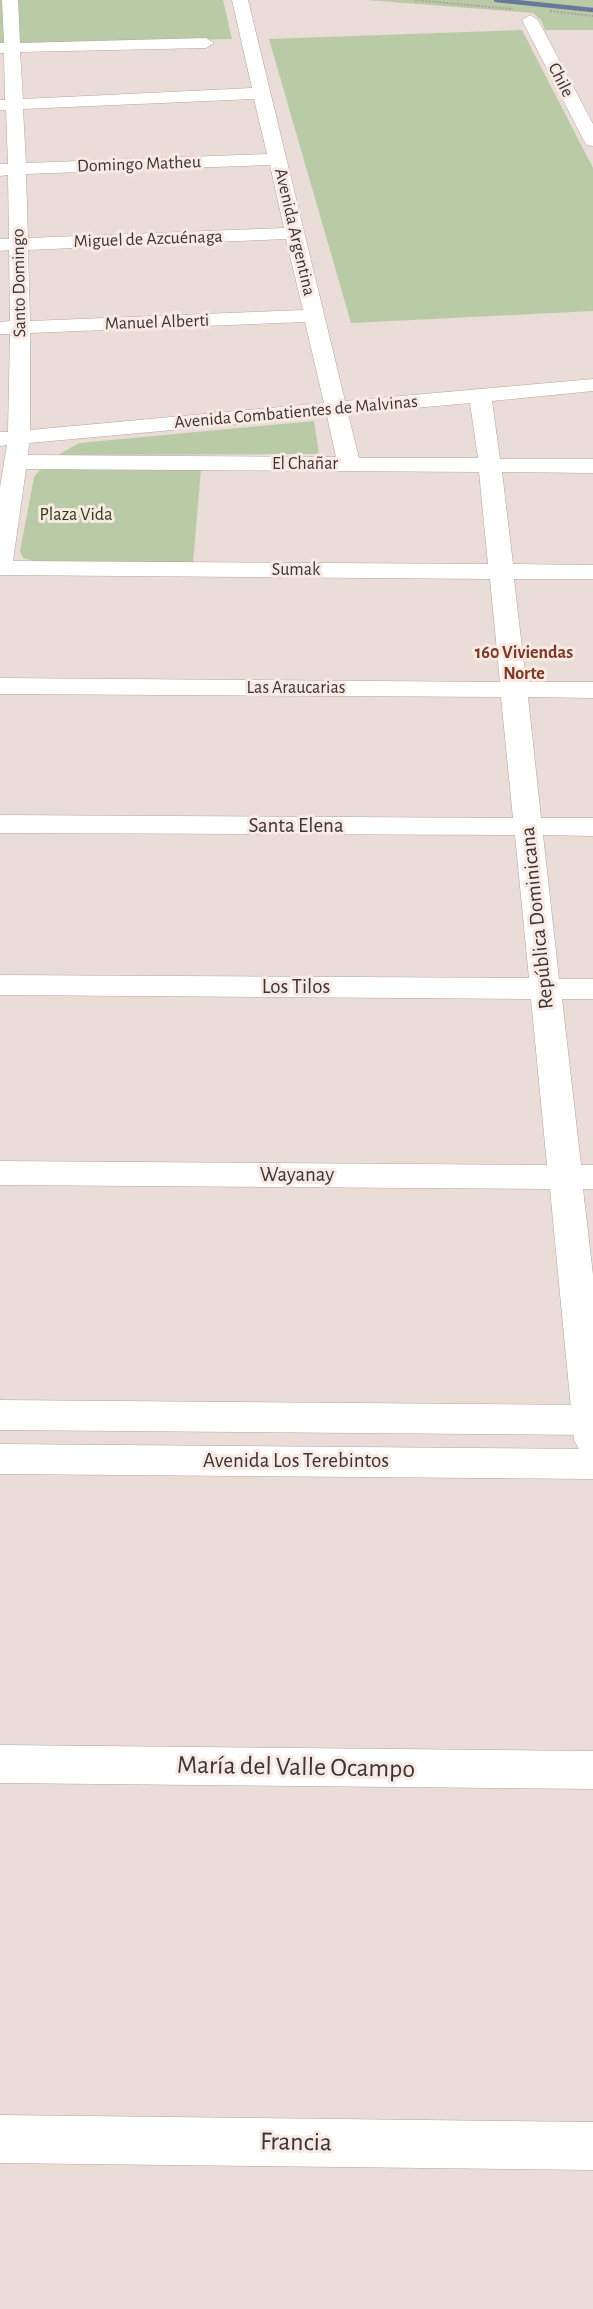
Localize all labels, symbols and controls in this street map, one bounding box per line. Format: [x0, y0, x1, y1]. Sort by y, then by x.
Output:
street label: Chile [543, 59, 579, 101]
street label: Domingo Matheu [77, 151, 201, 177]
street label: Avenida Argentina [270, 166, 320, 298]
street label: Miguel de Azcuénaga [73, 226, 223, 252]
street label: Santo Domingo [7, 228, 31, 338]
street label: Manuel Alberti [104, 309, 210, 335]
street label: Avenida Combatientes de Malvinas [173, 391, 419, 433]
street label: El Chañar [272, 453, 338, 475]
park label: Plaza Vida [40, 504, 112, 526]
street label: Sumak [272, 559, 320, 581]
district label: 160 Viviendas Norte [475, 642, 573, 684]
street label: Las Araucarias [247, 677, 345, 699]
street label: Santa Elena [248, 813, 344, 839]
street label: República Dominicana [515, 825, 559, 1011]
street label: Los Tilos [262, 974, 330, 1000]
street label: Wayanay [260, 1162, 334, 1188]
street label: Avenida Los Terebintos [203, 1448, 389, 1474]
street label: María del Valle Ocampo [177, 1749, 415, 1785]
street label: Francia [260, 2126, 332, 2158]

